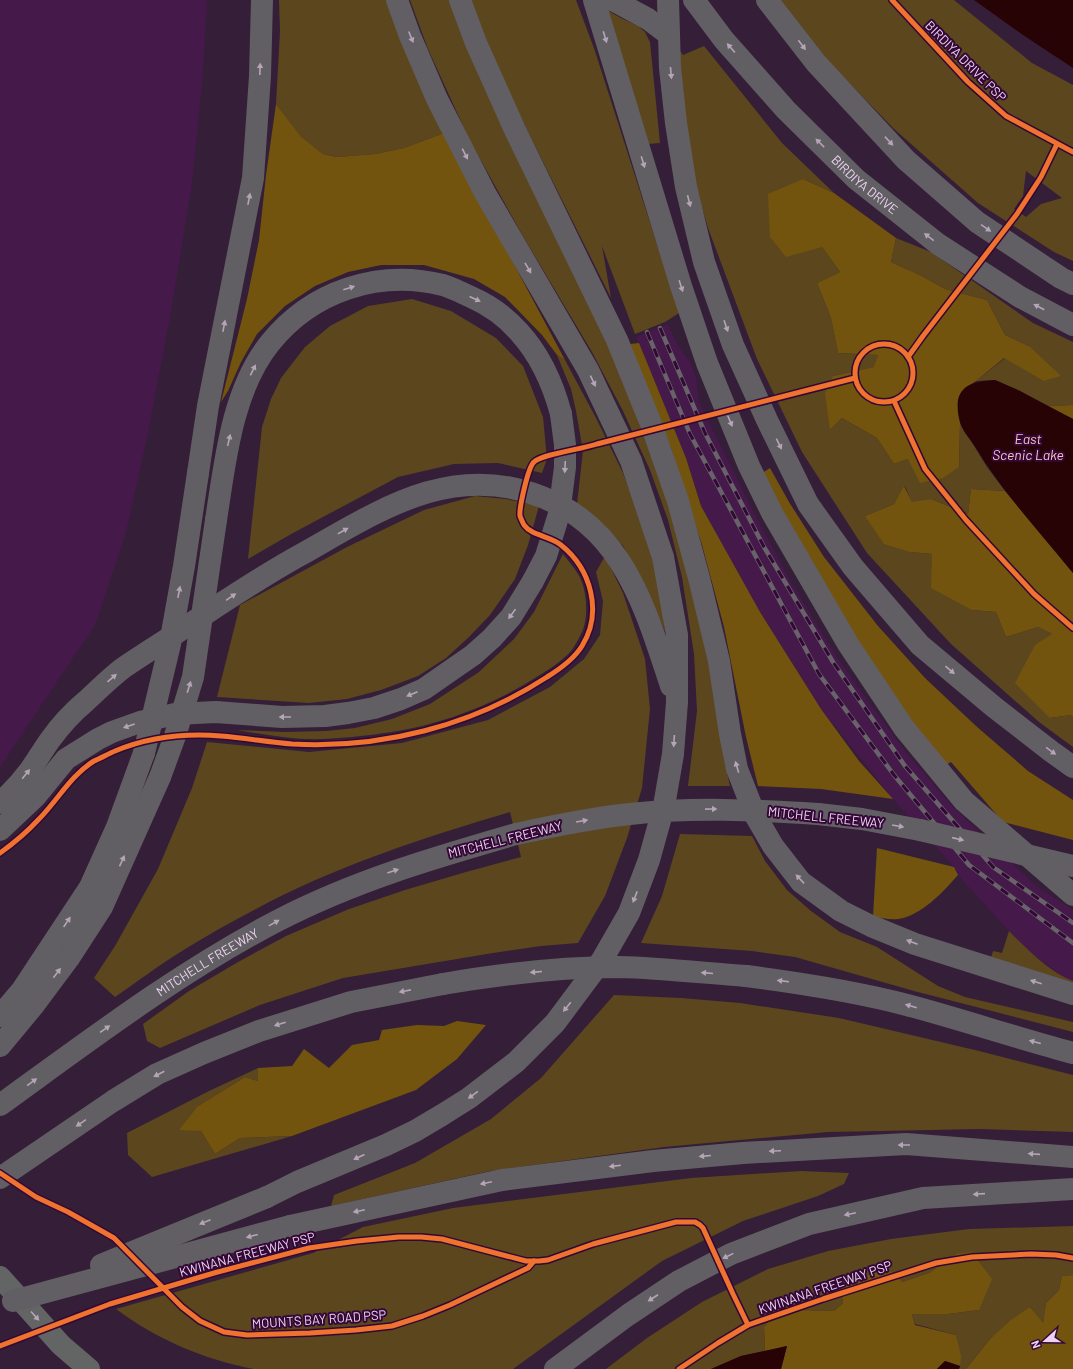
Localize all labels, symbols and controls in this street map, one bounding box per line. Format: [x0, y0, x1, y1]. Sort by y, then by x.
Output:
street label: BIRDIYA DRIVE PSP [922, 17, 1010, 105]
one-way arrow [408, 31, 414, 43]
one-way arrow [602, 32, 608, 44]
one-way arrow [798, 39, 806, 50]
one-way arrow [727, 43, 736, 53]
one-way arrow [257, 63, 264, 75]
one-way arrow [667, 67, 674, 79]
one-way arrow [884, 136, 893, 147]
one-way arrow [815, 138, 825, 148]
one-way arrow [462, 149, 469, 160]
street label: BIRDIYA DRIVE [828, 152, 901, 217]
one-way arrow [640, 156, 646, 168]
one-way arrow [246, 192, 252, 205]
one-way arrow [687, 195, 693, 207]
one-way arrow [980, 224, 991, 232]
one-way arrow [924, 232, 935, 241]
one-way arrow [525, 262, 532, 274]
one-way arrow [678, 280, 684, 292]
one-way arrow [344, 285, 356, 291]
one-way arrow [470, 296, 481, 302]
one-way arrow [1033, 304, 1044, 310]
one-way arrow [221, 320, 227, 332]
one-way arrow [724, 320, 730, 332]
one-way arrow [250, 364, 256, 376]
one-way arrow [590, 375, 596, 387]
one-way arrow [727, 416, 733, 427]
water label: East Scenic Lake [992, 430, 1064, 463]
one-way arrow [227, 434, 233, 447]
one-way arrow [776, 439, 782, 450]
one-way arrow [561, 461, 568, 473]
one-way arrow [337, 527, 349, 534]
one-way arrow [177, 586, 183, 598]
one-way arrow [226, 593, 236, 601]
one-way arrow [508, 608, 517, 619]
one-way arrow [944, 666, 955, 675]
one-way arrow [107, 673, 118, 682]
one-way arrow [186, 681, 192, 693]
one-way arrow [406, 691, 418, 697]
one-way arrow [278, 714, 291, 720]
one-way arrow [123, 723, 135, 729]
one-way arrow [670, 735, 677, 747]
one-way arrow [1046, 747, 1057, 756]
one-way arrow [734, 761, 740, 773]
one-way arrow [22, 769, 31, 780]
street label: MITCHELL FREEWAY [767, 803, 885, 831]
one-way arrow [705, 806, 718, 812]
street label: MITCHELL FREEWAY [446, 817, 564, 861]
one-way arrow [575, 818, 588, 824]
one-way arrow [892, 823, 904, 829]
one-way arrow [952, 836, 964, 842]
one-way arrow [119, 856, 125, 867]
one-way arrow [387, 868, 399, 874]
one-way arrow [795, 874, 804, 885]
one-way arrow [632, 891, 638, 903]
one-way arrow [63, 917, 71, 927]
one-way arrow [268, 920, 280, 926]
street label: MITCHELL FREEWAY [153, 925, 261, 999]
one-way arrow [906, 939, 918, 945]
one-way arrow [53, 968, 62, 979]
one-way arrow [530, 968, 542, 975]
one-way arrow [701, 969, 713, 976]
one-way arrow [777, 978, 789, 984]
one-way arrow [1030, 979, 1042, 985]
one-way arrow [399, 988, 411, 994]
one-way arrow [563, 1001, 572, 1012]
one-way arrow [904, 1003, 916, 1009]
one-way arrow [273, 1022, 285, 1028]
one-way arrow [99, 1025, 110, 1034]
one-way arrow [1029, 1039, 1041, 1045]
one-way arrow [154, 1070, 165, 1077]
one-way arrow [26, 1078, 37, 1086]
one-way arrow [467, 1091, 478, 1099]
one-way arrow [75, 1119, 86, 1127]
one-way arrow [897, 1142, 910, 1148]
one-way arrow [768, 1148, 781, 1154]
one-way arrow [1028, 1150, 1040, 1157]
one-way arrow [699, 1153, 711, 1160]
one-way arrow [353, 1154, 364, 1160]
one-way arrow [609, 1163, 621, 1169]
one-way arrow [480, 1181, 492, 1187]
one-way arrow [973, 1191, 985, 1198]
one-way arrow [353, 1208, 365, 1214]
one-way arrow [844, 1212, 857, 1218]
one-way arrow [198, 1220, 210, 1226]
street label: KWINANA FREEWAY PSP [177, 1228, 317, 1280]
one-way arrow [246, 1233, 258, 1239]
one-way arrow [722, 1253, 733, 1259]
street label: KWINANA FREEWAY PSP [756, 1257, 894, 1317]
one-way arrow [648, 1294, 659, 1302]
street label: MOUNTS BAY ROAD PSP [251, 1306, 387, 1332]
one-way arrow [31, 1311, 40, 1322]
north arrow [1025, 1321, 1065, 1361]
text: N [1028, 1339, 1043, 1351]

